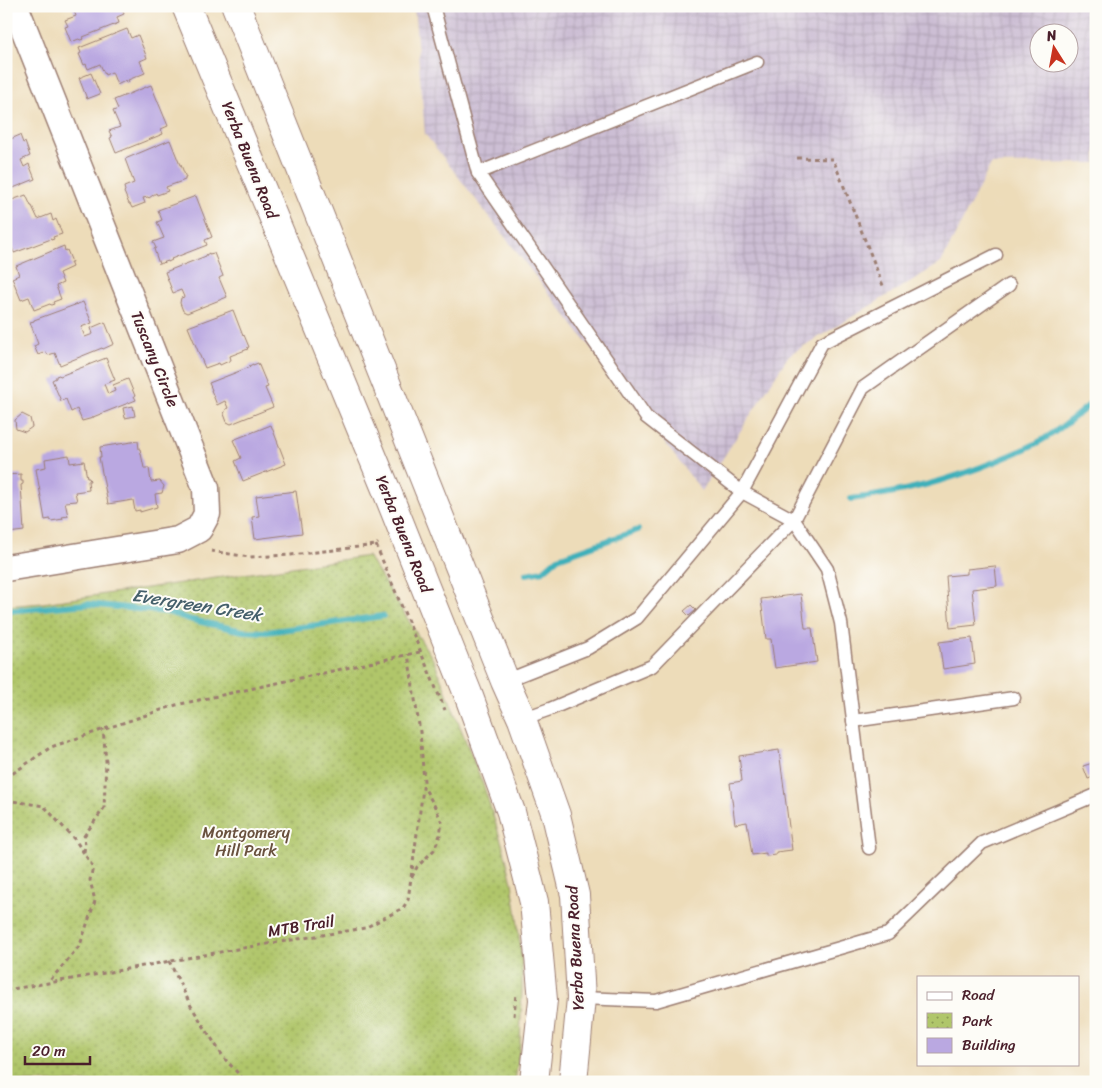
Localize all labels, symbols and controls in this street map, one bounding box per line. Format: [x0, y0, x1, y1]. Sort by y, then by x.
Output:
north arrow [1030, 22, 1080, 72]
text: N [1043, 22, 1059, 49]
street label: Yerba Buena Road [213, 97, 287, 225]
street label: Tuscany Circle [122, 306, 188, 412]
street label: Yerba Buena Road [367, 471, 441, 599]
water label: Evergreen Creek [130, 579, 266, 631]
park label: Montgomery Hill Park [202, 818, 291, 865]
street label: Yerba Buena Road [557, 884, 593, 1011]
street label: MTB Trail [266, 906, 337, 946]
legend [917, 976, 1080, 1066]
text: Road [962, 982, 995, 1008]
text: Park [962, 1008, 993, 1034]
text: Building [962, 1032, 1016, 1058]
scale bar [25, 1033, 90, 1065]
text: 20 m [32, 1038, 66, 1064]

